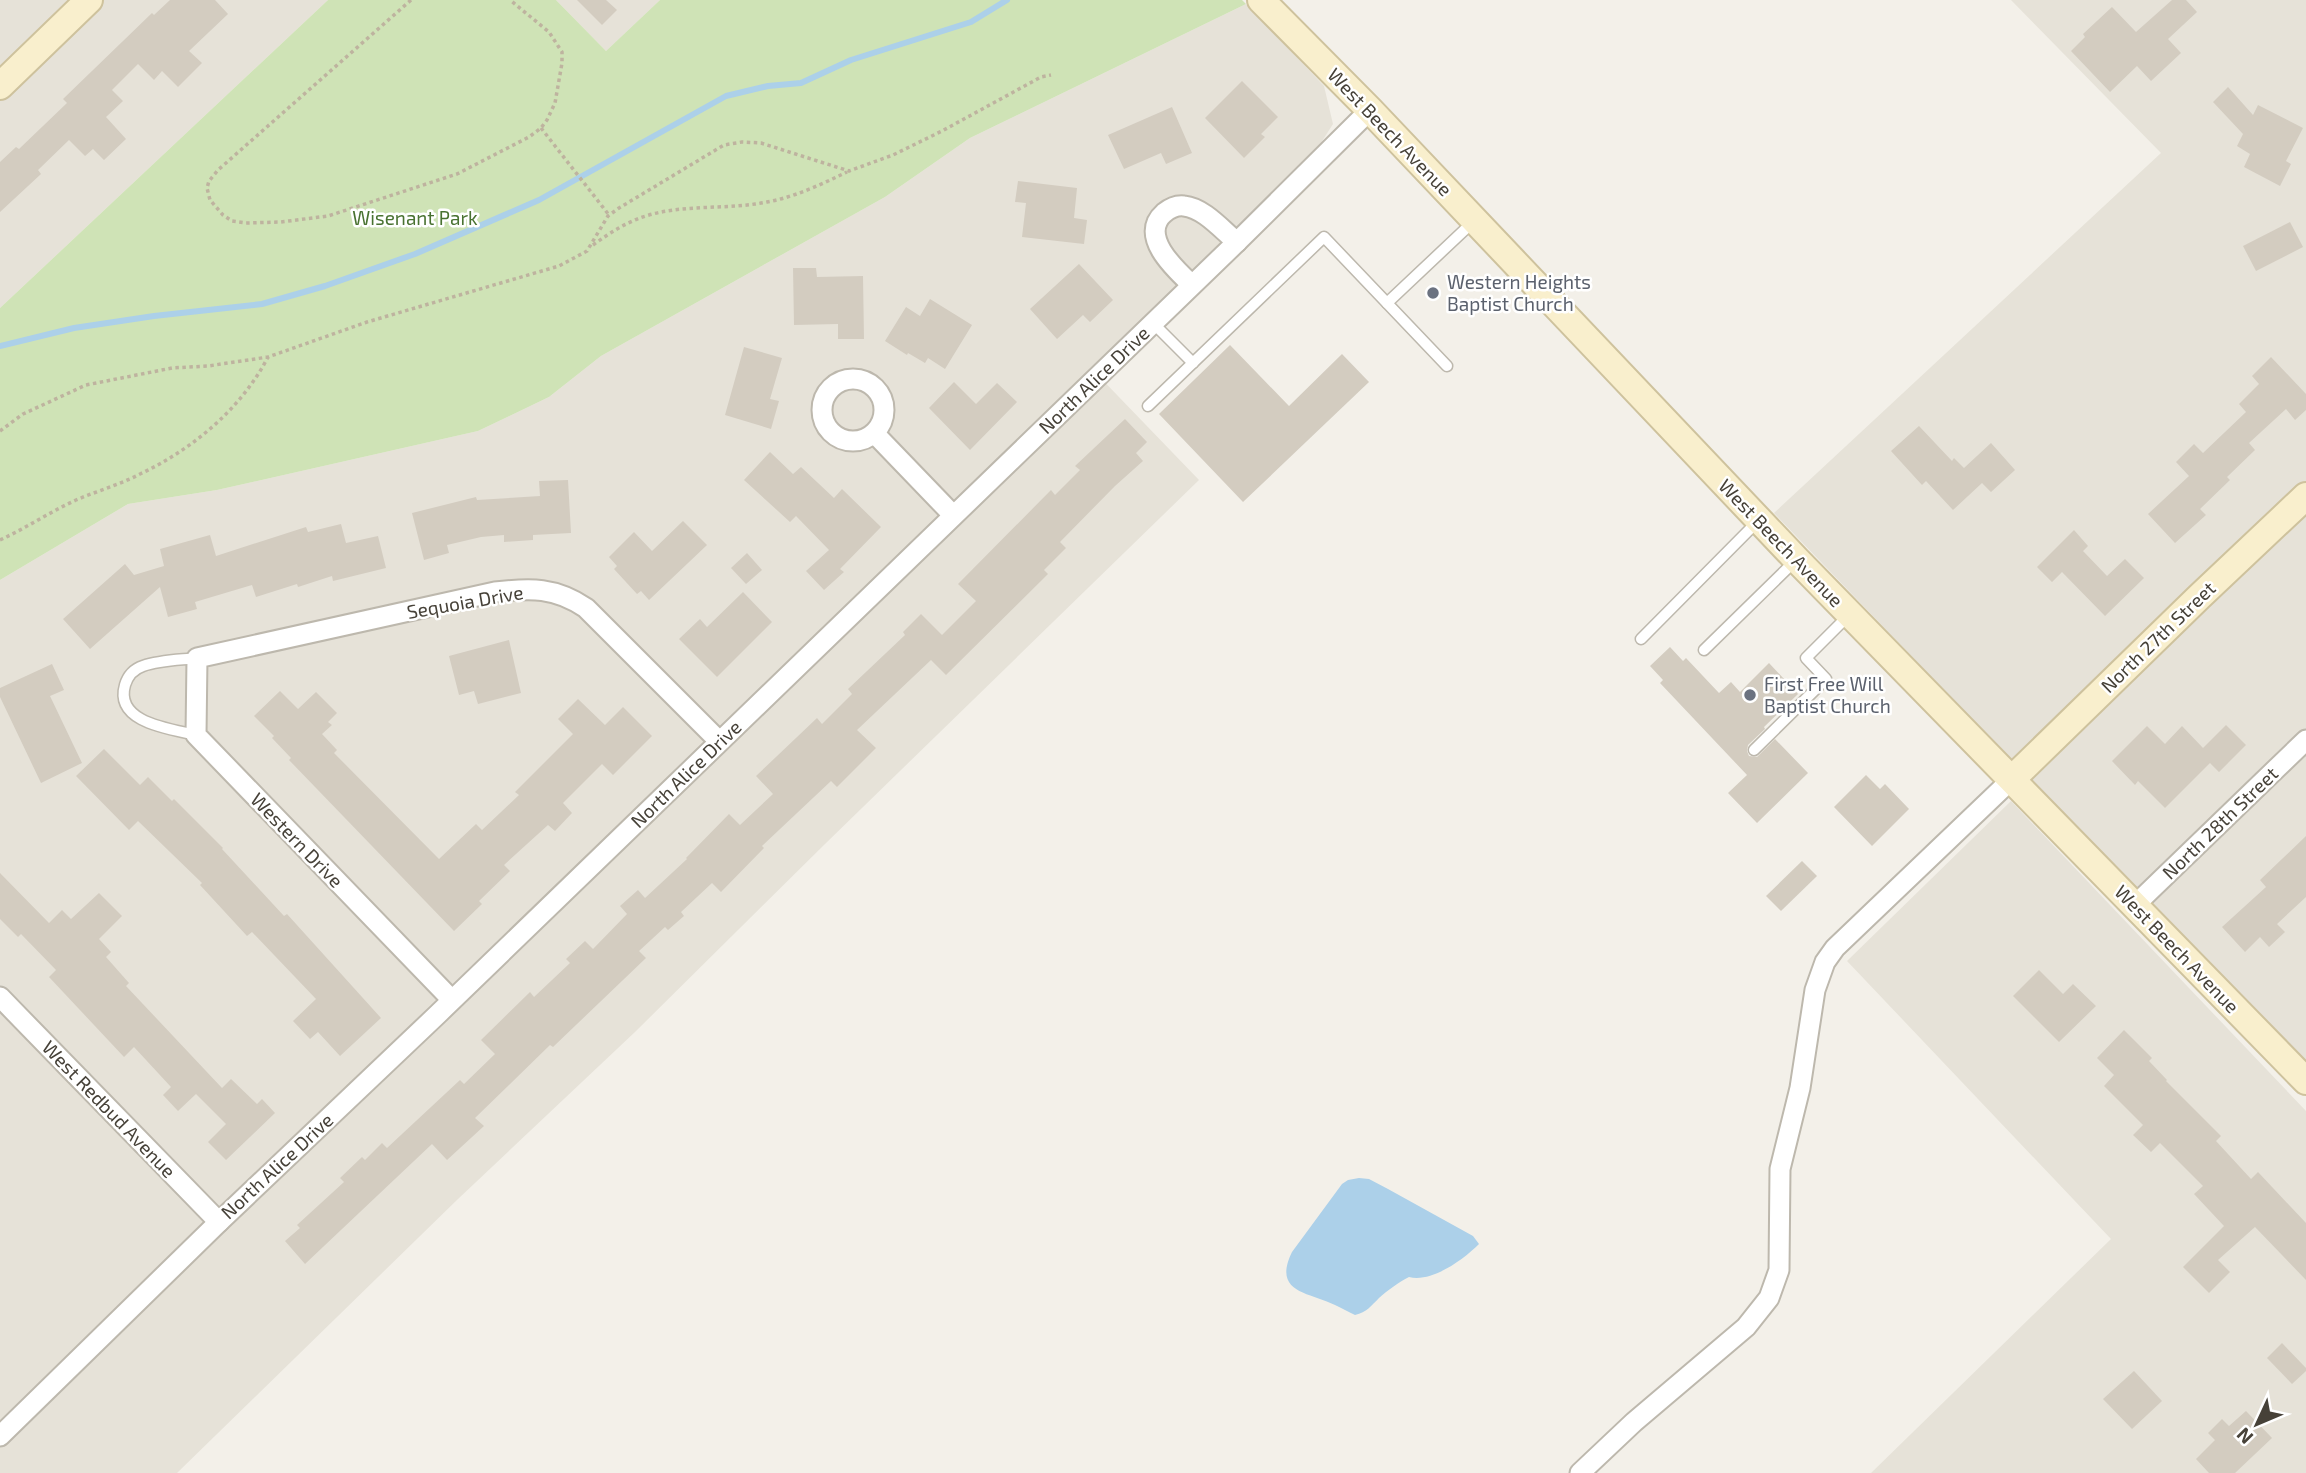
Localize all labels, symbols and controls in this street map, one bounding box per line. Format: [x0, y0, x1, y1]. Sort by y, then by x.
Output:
street label: West Beech Avenue [1323, 63, 1457, 200]
park label: Wisenant Park [352, 206, 478, 229]
place label: Western Heights Baptist Church [1447, 270, 1591, 315]
marker: Western Heights Baptist Church [1425, 285, 1441, 301]
street label: North Alice Drive [1034, 321, 1154, 438]
street label: West Beech Avenue [1714, 474, 1848, 611]
street label: North 27th Street [2096, 576, 2220, 697]
street label: Sequoia Drive [405, 580, 525, 623]
place label: First Free Will Baptist Church [1764, 672, 1891, 717]
marker: First Free Will Baptist Church [1742, 687, 1758, 703]
street label: North Alice Drive [626, 715, 746, 832]
street label: North 28th Street [2157, 762, 2282, 884]
street label: Western Drive [246, 787, 348, 892]
street label: West Beech Avenue [2110, 880, 2244, 1017]
street label: West Redbud Avenue [38, 1035, 181, 1182]
street label: North Alice Drive [216, 1108, 337, 1223]
north arrow [2222, 1389, 2292, 1459]
text: N [2231, 1423, 2257, 1449]

